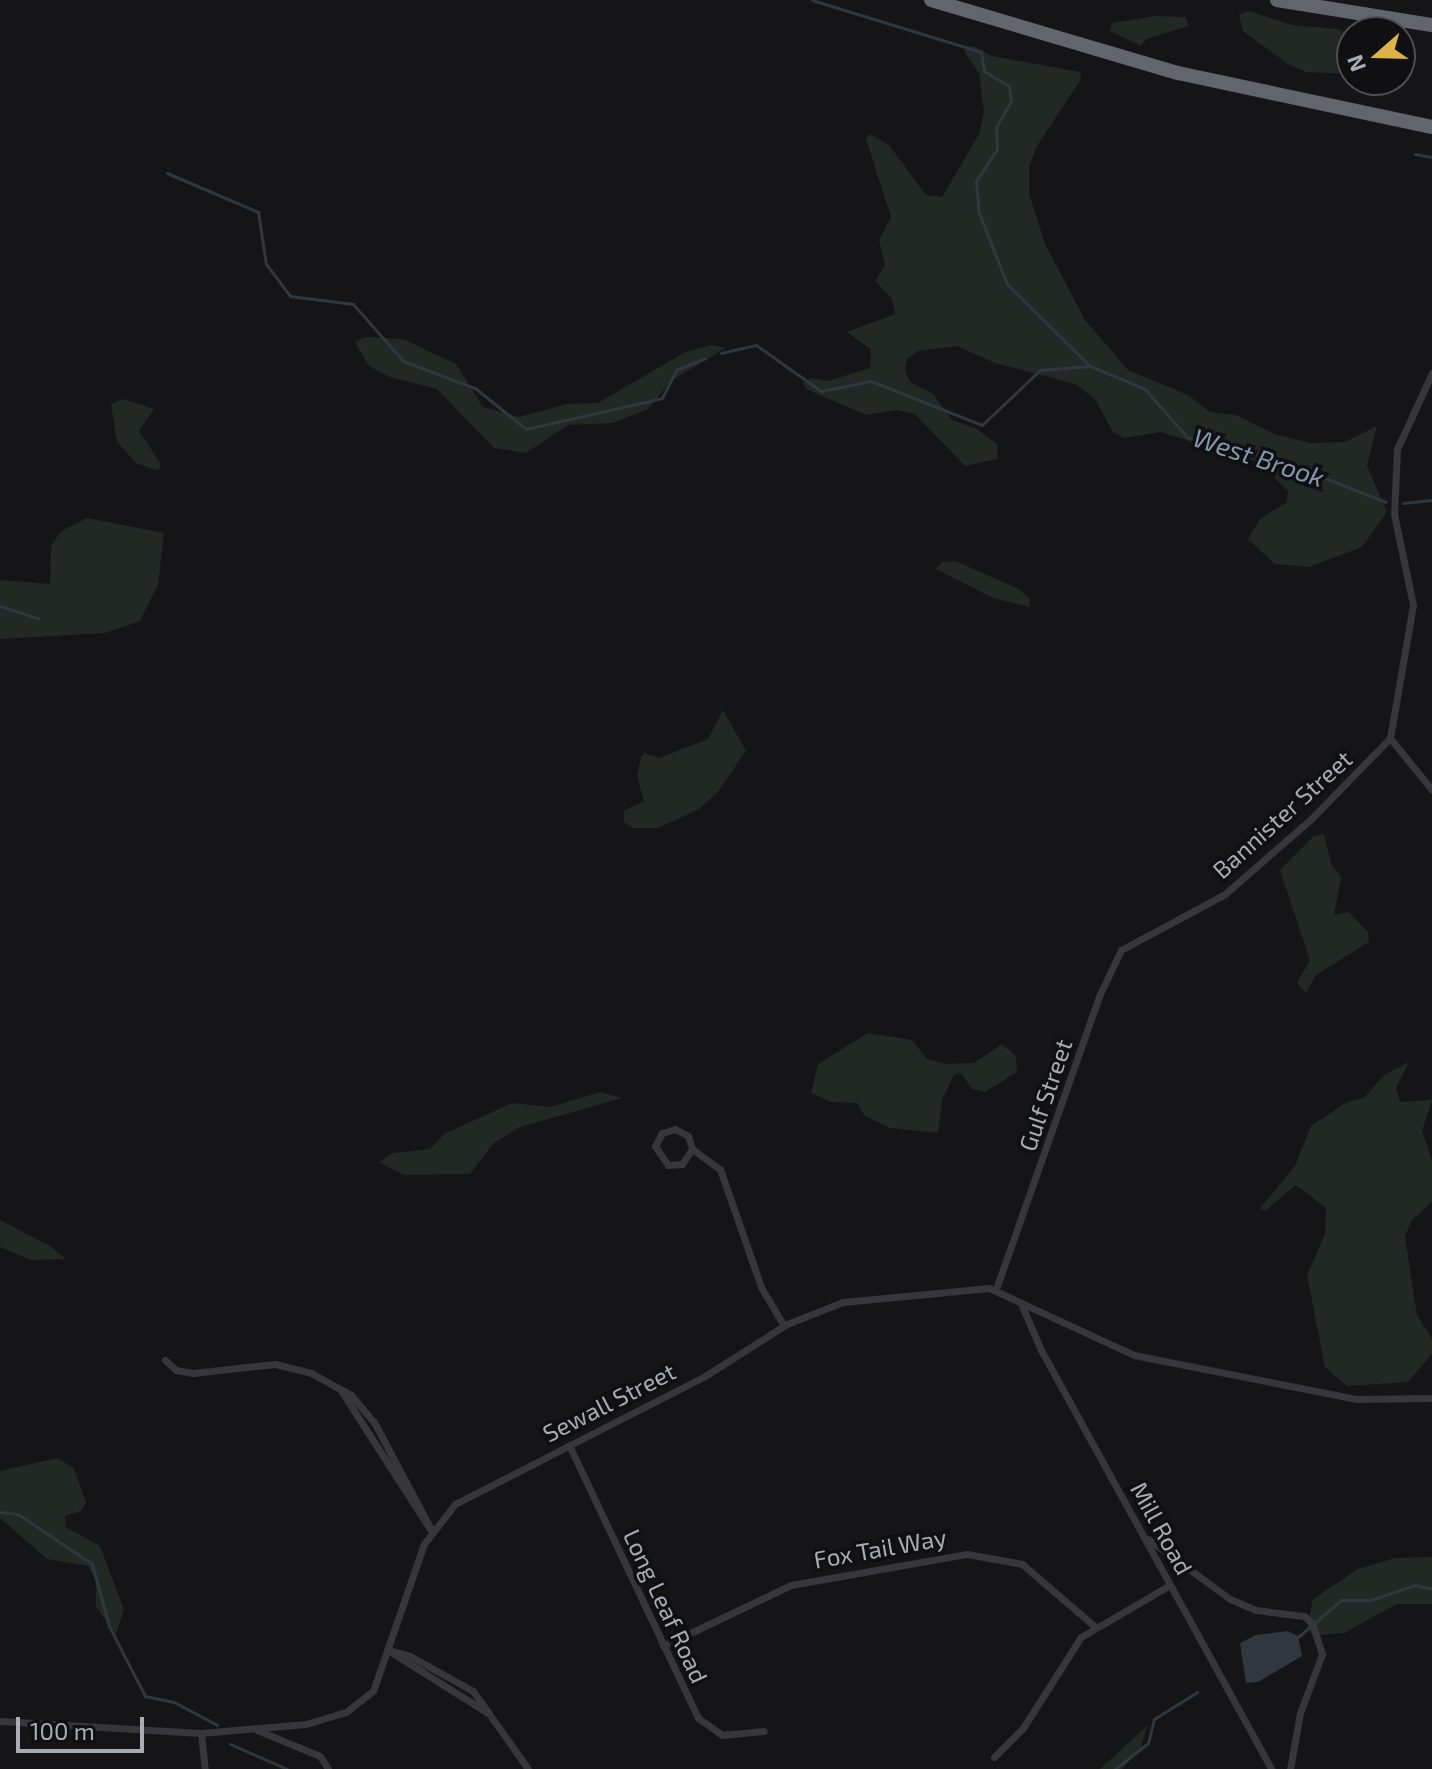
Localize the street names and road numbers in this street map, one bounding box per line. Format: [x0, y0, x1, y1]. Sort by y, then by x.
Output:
street label: Bannister Street [1206, 744, 1358, 884]
street label: Gulf Street [1012, 1035, 1078, 1155]
street label: Sewall Street [538, 1356, 680, 1448]
street label: Mill Road [1125, 1476, 1199, 1580]
street label: Fox Tail Way [811, 1522, 949, 1574]
street label: Long Leaf Road [618, 1524, 714, 1688]

